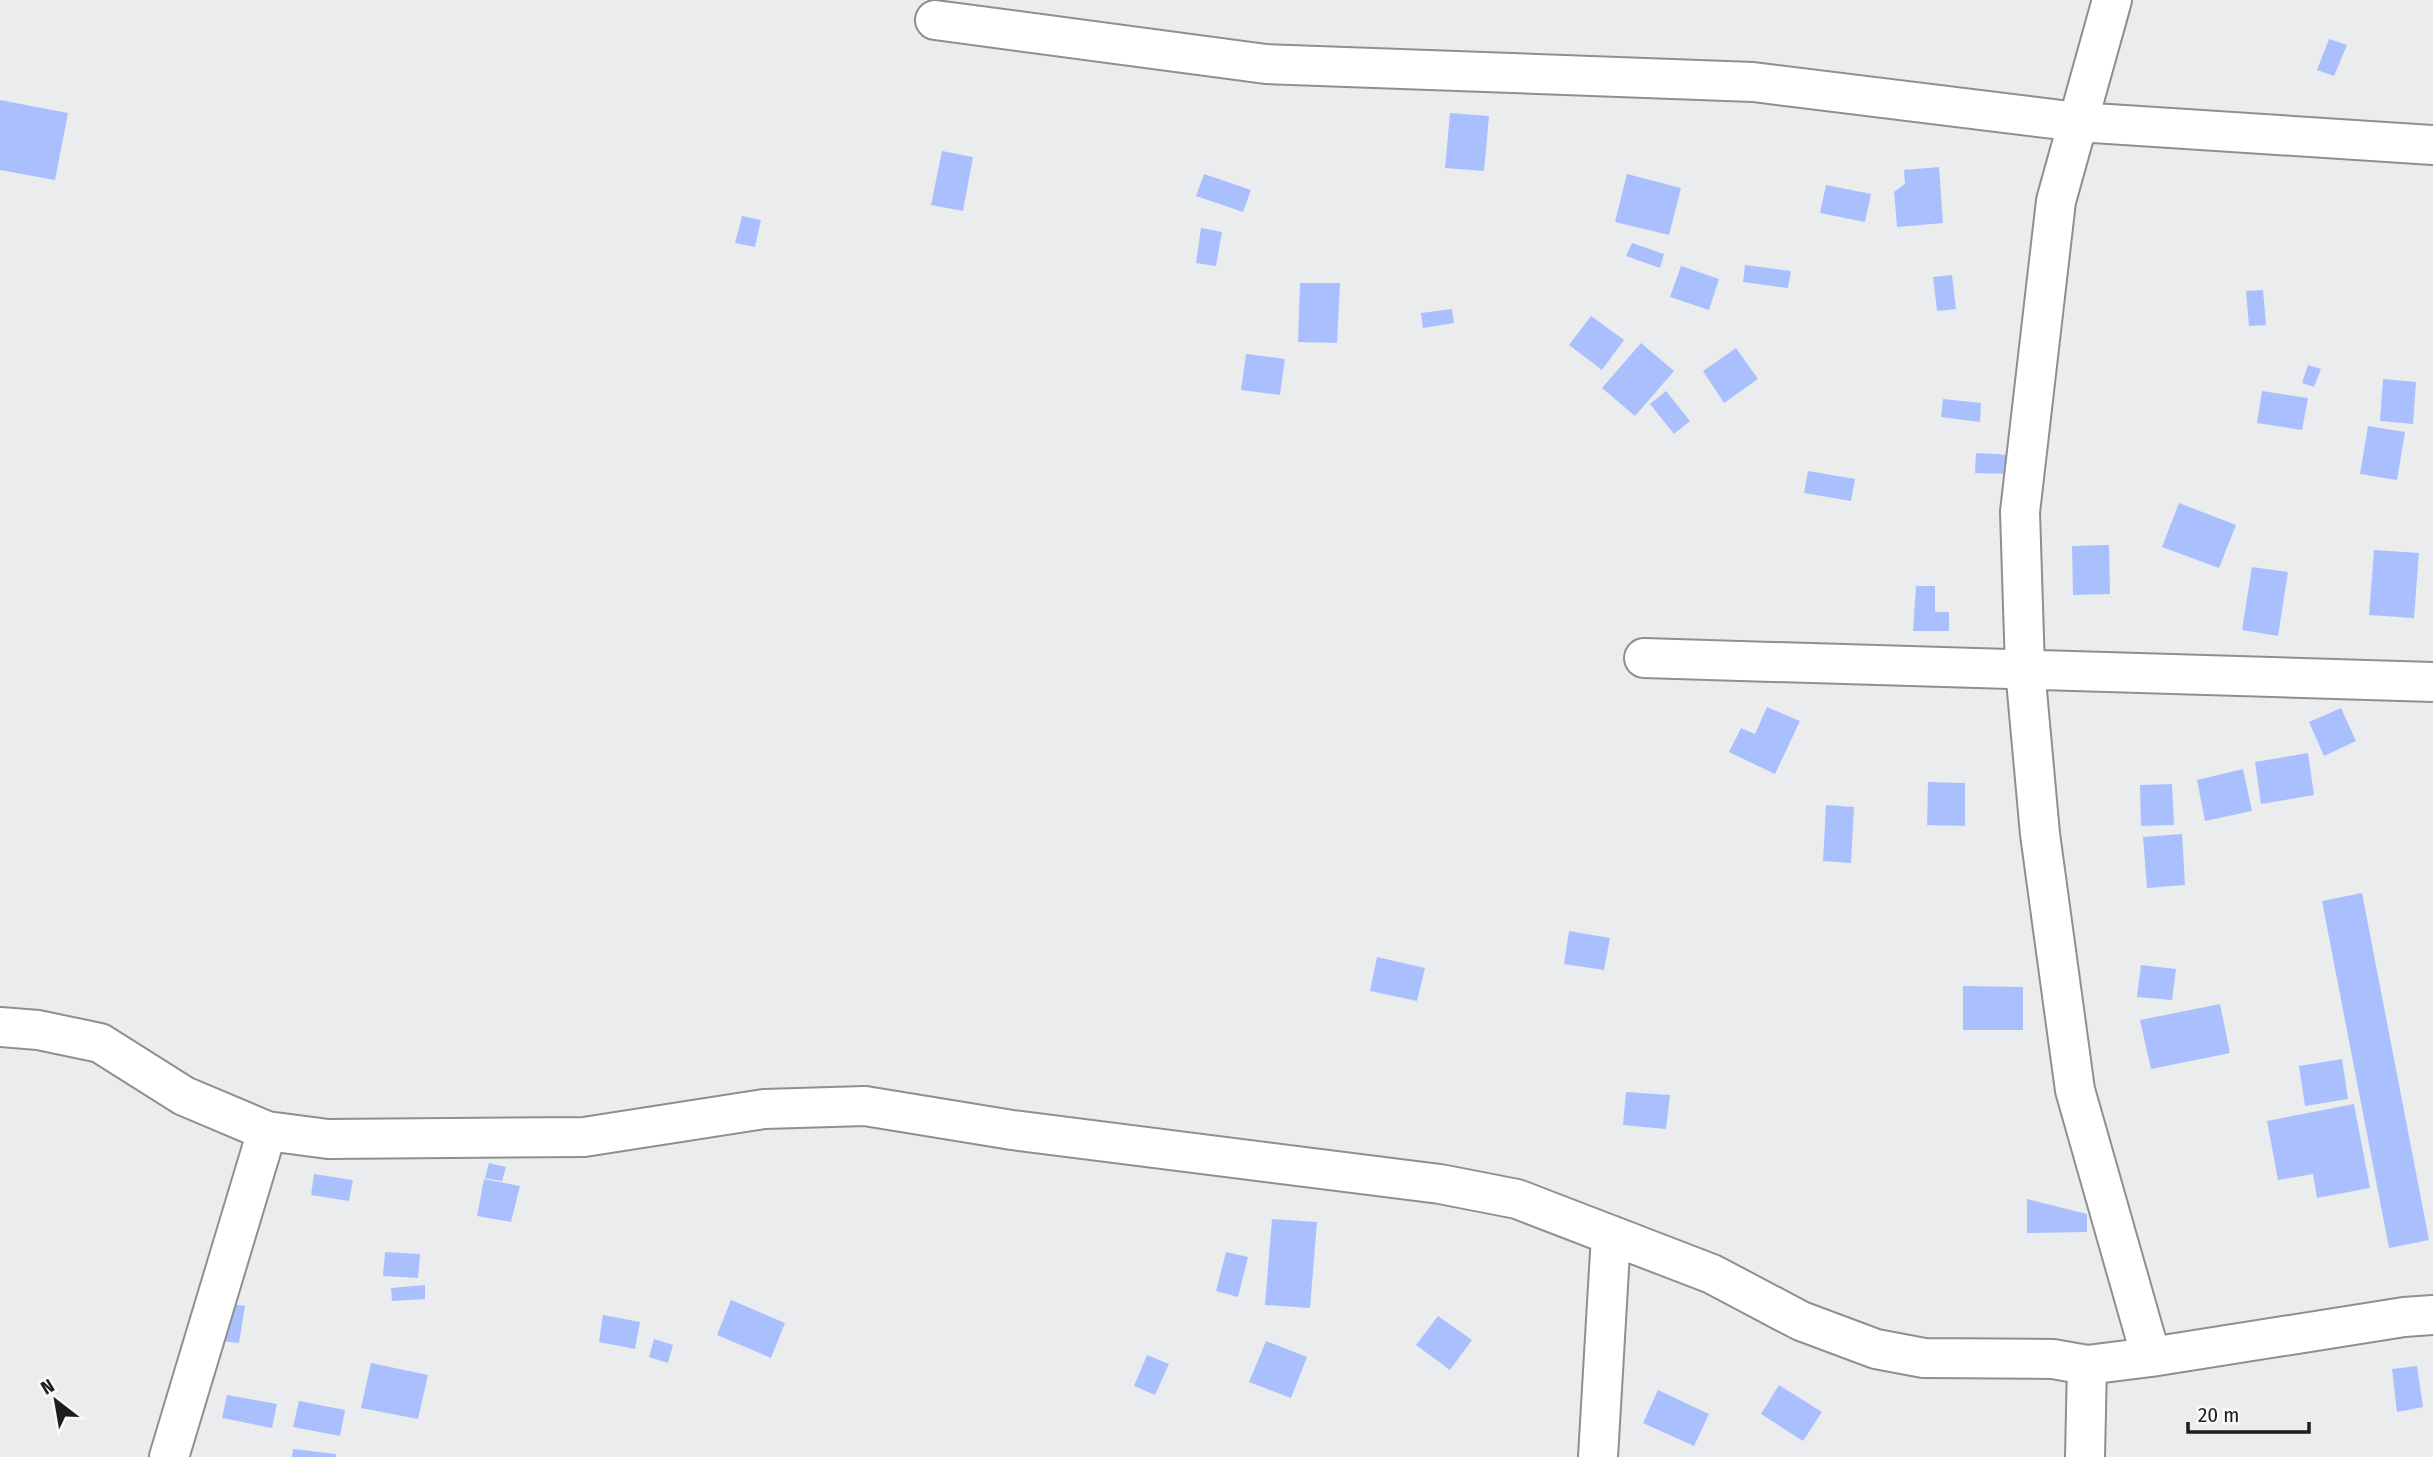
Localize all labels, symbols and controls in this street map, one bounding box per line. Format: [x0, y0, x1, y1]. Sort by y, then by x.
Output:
north arrow [21, 1366, 91, 1436]
text: N [37, 1374, 58, 1400]
scale bar [2188, 1390, 2309, 1434]
text: 20 m [2198, 1402, 2239, 1428]

